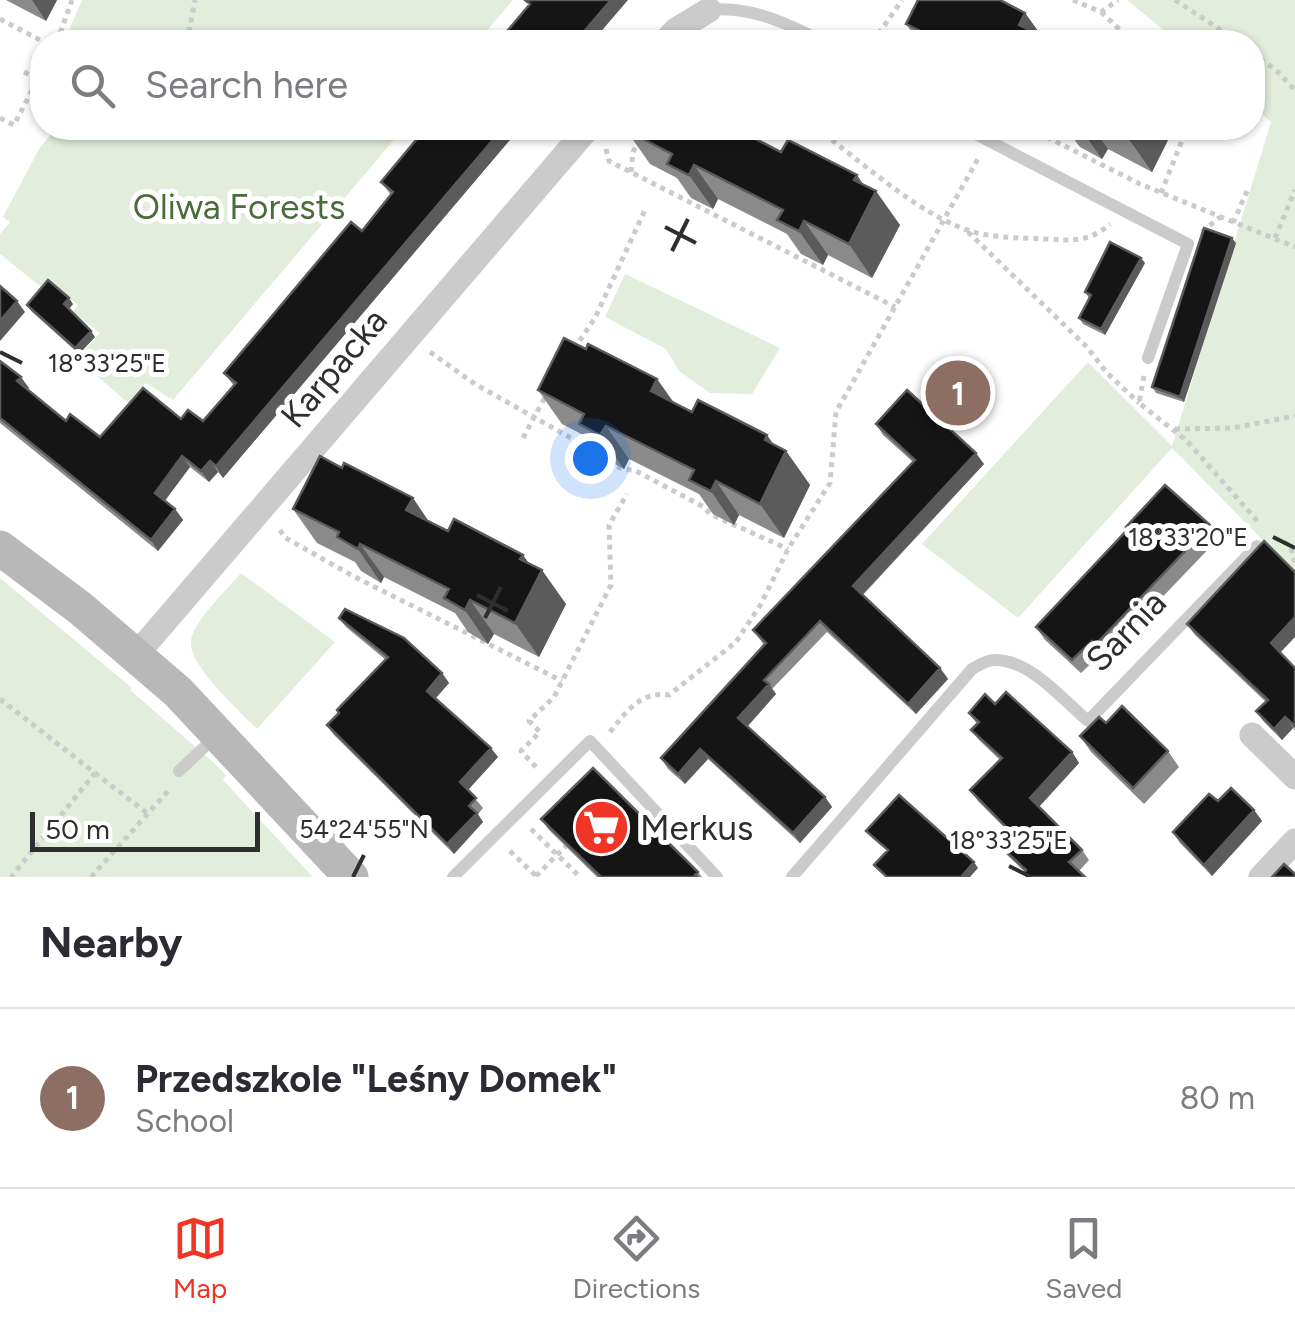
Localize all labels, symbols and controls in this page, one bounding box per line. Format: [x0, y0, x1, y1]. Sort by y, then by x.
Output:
search box [30, 30, 1265, 140]
icon: search [65, 58, 120, 113]
text: Search here [145, 62, 348, 108]
park label: Oliwa Forests [133, 186, 345, 228]
street label: Karpacka [272, 300, 396, 436]
text: 18°33'25"E [48, 348, 166, 378]
pin: 1 [926, 356, 990, 430]
your location [565, 433, 616, 484]
text: 18°33'20"E [1128, 522, 1248, 552]
street label: Sarnia [1077, 582, 1175, 680]
supermarket icon: Merkus [571, 798, 631, 858]
scale bar [30, 807, 260, 851]
place label: Merkus [640, 807, 753, 849]
text: 50 m [45, 812, 110, 846]
text: 54°24'55"N [299, 814, 429, 844]
text: 18°33'25"E [950, 825, 1068, 855]
text: Nearby [40, 917, 182, 968]
text: Przedszkole "Leśny Domek" [135, 1056, 617, 1102]
text: 1 [66, 1079, 79, 1117]
text: 80 m [1180, 1079, 1255, 1117]
text: School [135, 1102, 234, 1140]
tab: Map [173, 1211, 228, 1305]
tab: Directions [573, 1211, 700, 1305]
tab: Saved [1045, 1211, 1122, 1305]

